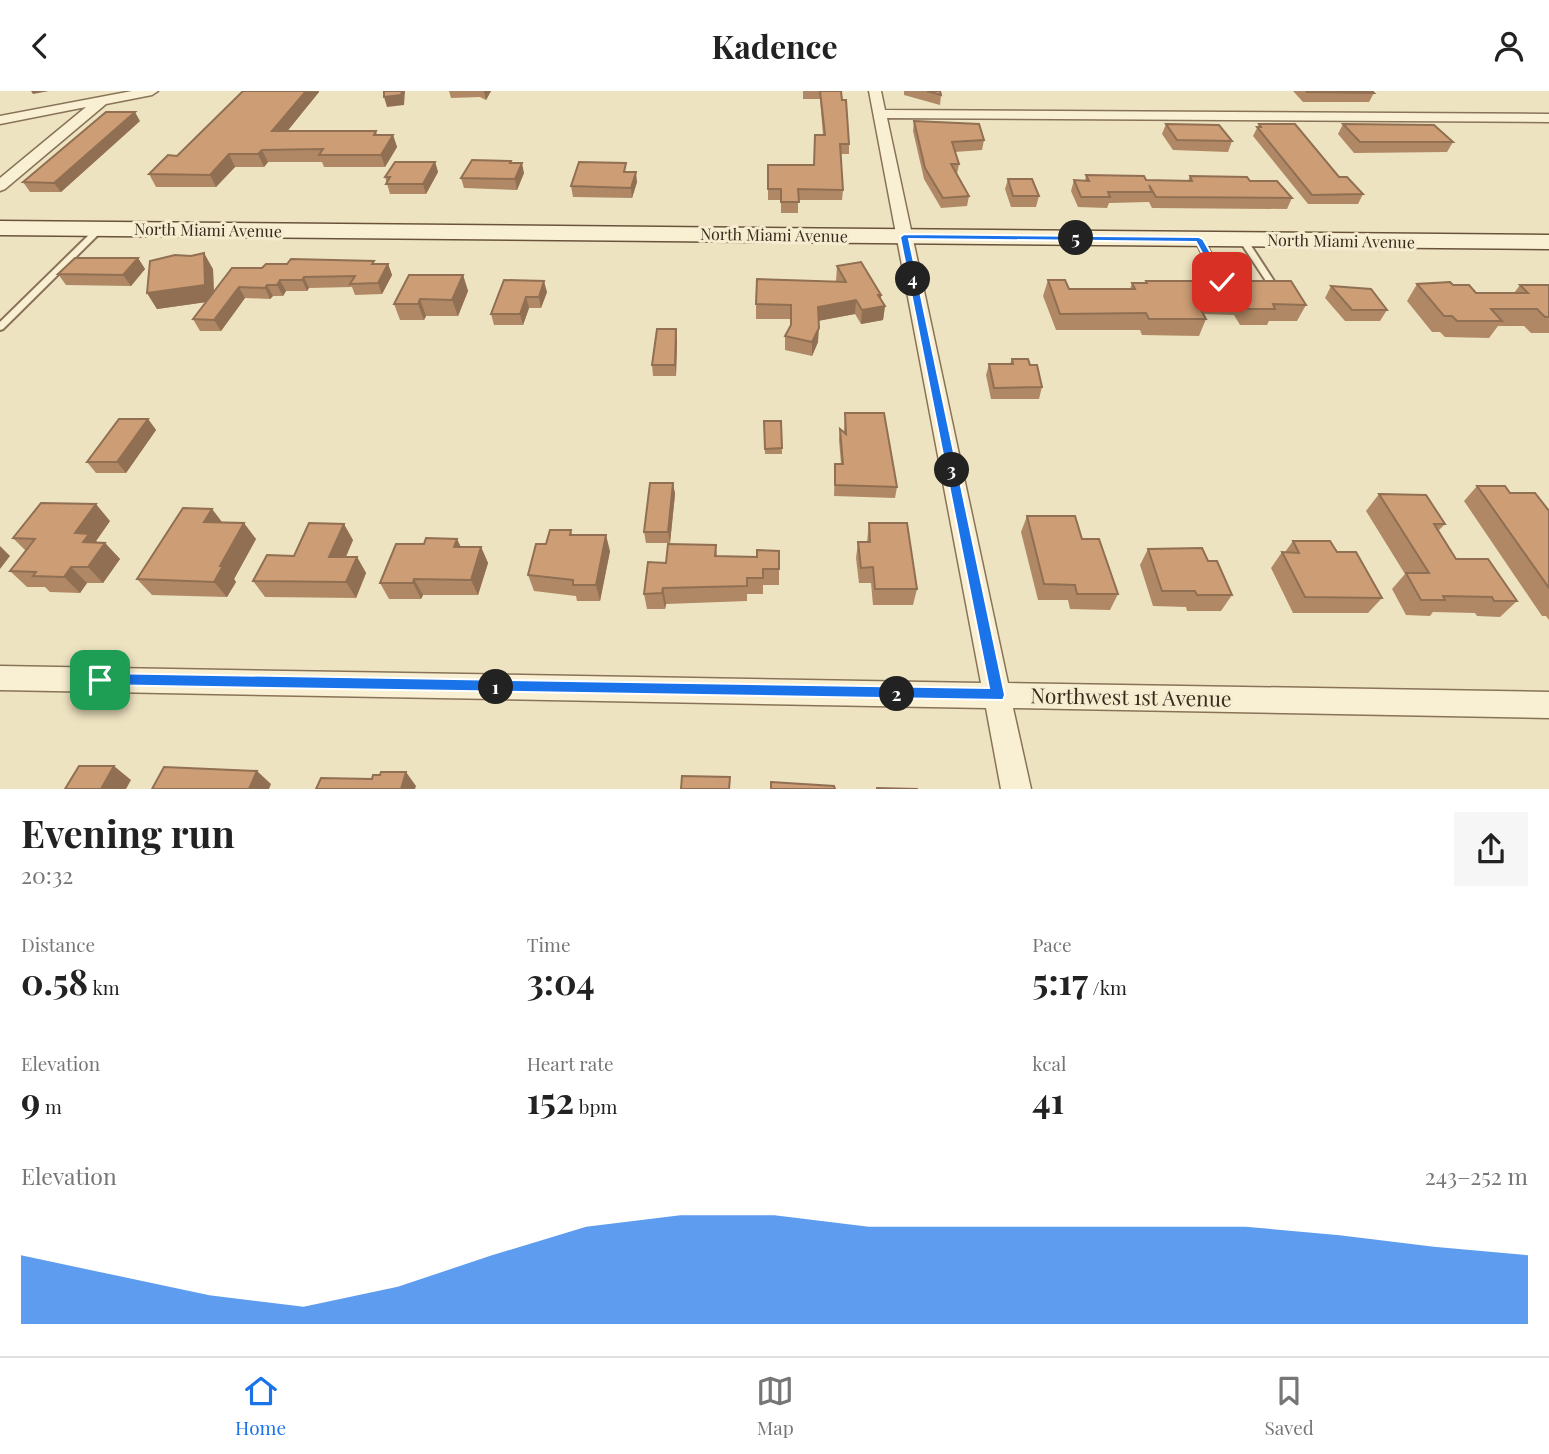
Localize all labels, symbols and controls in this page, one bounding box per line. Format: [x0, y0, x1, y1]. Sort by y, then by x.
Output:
text: Kadence [711, 24, 838, 67]
icon: back [21, 27, 59, 65]
icon: person [1490, 27, 1528, 65]
street label: North Miami Avenue [134, 218, 282, 241]
pin: 5 [1058, 221, 1094, 255]
street label: North Miami Avenue [700, 223, 848, 246]
text: 5 [1071, 224, 1080, 250]
street label: North Miami Avenue [1267, 229, 1415, 252]
pin [1192, 252, 1252, 312]
pin: 4 [895, 261, 930, 297]
icon: check [1203, 263, 1241, 301]
text: 4 [907, 265, 918, 291]
pin: 3 [934, 453, 970, 487]
text: 3 [947, 456, 956, 482]
pin [70, 650, 130, 710]
icon: arrive [81, 661, 119, 699]
pin: 1 [478, 669, 514, 705]
text: 1 [492, 673, 499, 699]
pin: 2 [880, 677, 914, 711]
text: 2 [892, 680, 901, 706]
street label: Northwest 1st Avenue [1030, 680, 1232, 712]
text: Evening run [21, 807, 235, 858]
button: share [1454, 812, 1528, 886]
text: 20:32 [21, 859, 73, 890]
text: Distance [21, 931, 95, 957]
text: Time [527, 931, 571, 957]
text: Pace [1032, 931, 1072, 957]
text: 0.58 [21, 957, 88, 1004]
text: 3:04 [527, 957, 595, 1004]
text: 5:17 [1032, 957, 1088, 1004]
text: km [88, 974, 120, 1000]
text: /km [1088, 974, 1127, 1000]
text: Elevation [21, 1050, 100, 1076]
text: Heart rate [527, 1050, 614, 1076]
text: kcal [1032, 1050, 1066, 1076]
text: 9 [21, 1076, 40, 1123]
text: 152 [527, 1076, 574, 1123]
text: 41 [1032, 1076, 1064, 1123]
text: m [40, 1093, 62, 1119]
text: bpm [574, 1093, 617, 1119]
text: Elevation [21, 1160, 117, 1191]
text: 243–252 m [1425, 1160, 1528, 1191]
tab: Home [235, 1372, 286, 1440]
tab: Map [756, 1372, 794, 1440]
tab: Saved [1264, 1372, 1314, 1440]

